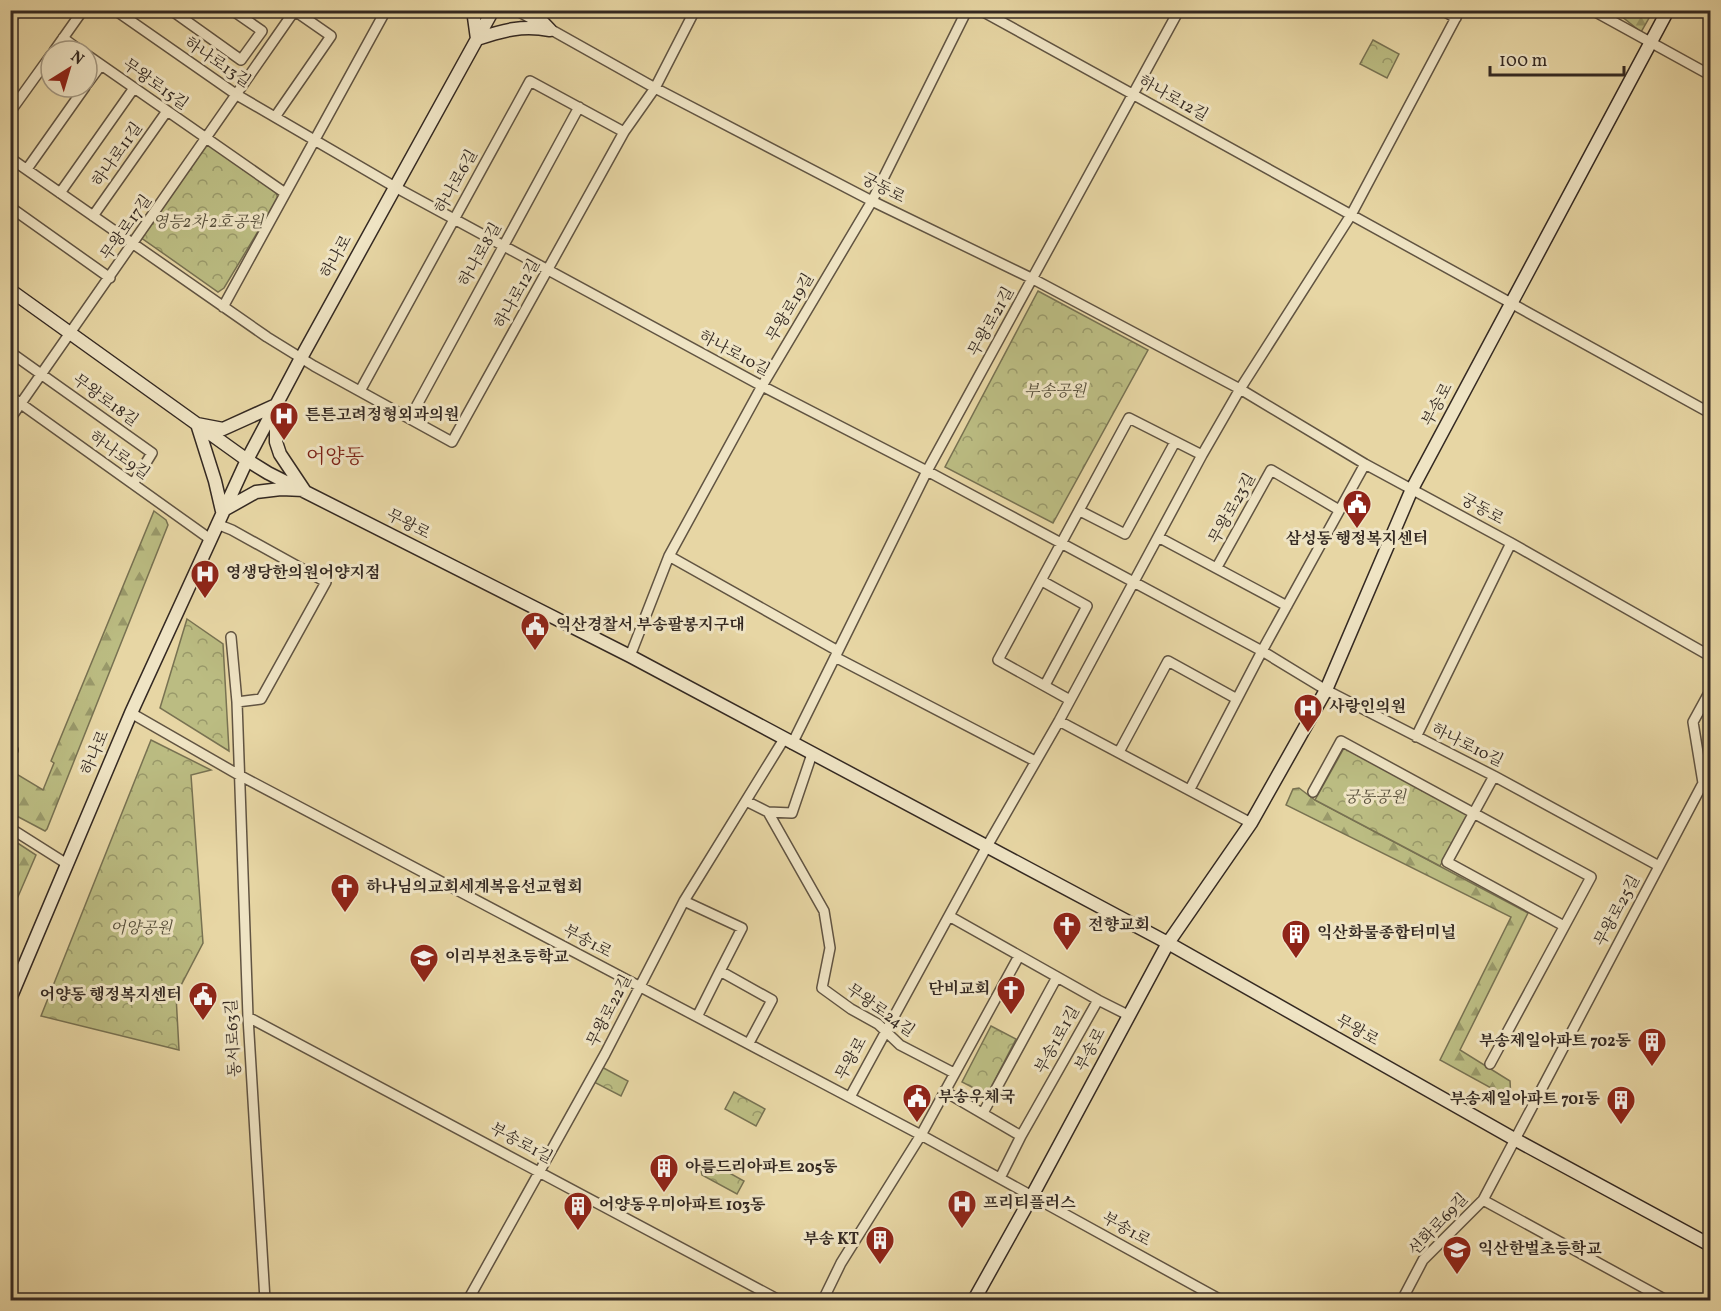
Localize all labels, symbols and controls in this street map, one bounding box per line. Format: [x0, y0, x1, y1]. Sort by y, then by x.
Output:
street label: 하나로13길 [179, 33, 255, 93]
north arrow [39, 39, 99, 99]
scale bar [1490, 39, 1624, 77]
text: N [66, 46, 88, 71]
text: 100 m [1499, 49, 1548, 74]
street label: 무왕로15길 [118, 54, 192, 116]
street label: 하나로12길 [1134, 71, 1212, 127]
street label: 하나로11길 [88, 118, 148, 192]
street label: 하나로6길 [430, 146, 484, 218]
street label: 궁동로 [857, 169, 909, 210]
street label: 무왕로17길 [96, 191, 158, 265]
park label: 영등2차 2호공원 [152, 212, 265, 234]
street label: 하나로8길 [454, 219, 508, 291]
street label: 하나로 [316, 231, 358, 283]
street label: 하나로12길 [490, 255, 546, 333]
street label: 무왕로19길 [762, 270, 820, 346]
street label: 무왕로21길 [964, 283, 1020, 361]
street label: 하나로10길 [695, 326, 773, 382]
street label: 무왕로18길 [68, 370, 142, 432]
street label: 부송로 [1417, 379, 1459, 431]
park label: 부송공원 [1024, 381, 1087, 403]
hospital icon: 튼튼고려정형외과의원 [268, 400, 300, 442]
place label: 튼튼고려정형외과의원 [305, 405, 460, 427]
street label: 하나로9길 [84, 426, 154, 486]
district label: 어양동 [306, 444, 364, 472]
street label: 무왕로23길 [1204, 469, 1262, 549]
public building icon: 삼성동 행정복지센터 [1341, 488, 1373, 530]
street label: 궁동로 [1456, 489, 1508, 531]
street label: 무왕로 [382, 505, 434, 546]
place label: 삼성동 행정복지센터 [1286, 529, 1428, 551]
hospital icon: 영생당한의원어양지점 [189, 558, 221, 600]
place label: 영생당한의원어양지점 [226, 563, 381, 585]
public building icon: 익산경찰서 부송팔봉지구대 [519, 610, 551, 652]
place label: 익산경찰서 부송팔봉지구대 [556, 615, 745, 637]
hospital icon: 사랑인의원 [1292, 692, 1324, 734]
place label: 사랑인의원 [1329, 697, 1406, 719]
street label: 하나로10길 [1427, 719, 1507, 773]
street label: 하나로 [77, 727, 115, 779]
park label: 궁동공원 [1344, 787, 1407, 809]
street label: 무왕로25길 [1590, 871, 1646, 951]
church icon: 하나님의교회세계복음선교협회 [329, 872, 361, 914]
place label: 하나님의교회세계복음선교협회 [366, 877, 582, 899]
church icon: 전향교회 [1051, 910, 1083, 952]
place label: 전향교회 [1088, 915, 1150, 937]
park label: 어양공원 [110, 918, 173, 940]
building icon: 익산화물종합터미널 [1280, 918, 1312, 960]
street label: 부송1로 [559, 920, 616, 964]
place label: 익산화물종합터미널 [1317, 923, 1456, 945]
school or university icon: 이리부천초등학교 [408, 942, 440, 984]
place label: 이리부천초등학교 [445, 947, 569, 969]
street label: 무왕로22길 [582, 971, 638, 1051]
church icon: 단비교회 [995, 974, 1027, 1016]
street label: 무왕로24길 [841, 979, 919, 1043]
place label: 단비교회 [928, 979, 990, 1001]
public building icon: 어양동 행정복지센터 [187, 980, 219, 1022]
place label: 어양동 행정복지센터 [40, 985, 182, 1007]
street label: 동서로63길 [221, 999, 247, 1077]
street label: 부송1로1길 [1030, 1002, 1086, 1078]
street label: 무왕로 [1331, 1010, 1383, 1052]
street label: 부송로 [1070, 1024, 1112, 1076]
building icon: 부송제일아파트 702동 [1636, 1026, 1668, 1068]
place label: 부송제일아파트 702동 [1479, 1031, 1632, 1053]
street label: 무왕로 [831, 1033, 873, 1085]
public building icon: 부송우체국 [901, 1082, 933, 1124]
building icon: 부송제일아파트 701동 [1605, 1084, 1637, 1126]
place label: 부송우체국 [938, 1087, 1016, 1109]
place label: 부송제일아파트 701동 [1450, 1089, 1601, 1111]
street label: 부송로1길 [486, 1118, 556, 1170]
building icon: 아름드리아파트 205동 [648, 1152, 680, 1194]
place label: 아름드리아파트 205동 [685, 1157, 838, 1179]
hospital icon: 프리티플러스 [946, 1188, 978, 1230]
street label: 선화로69길 [1404, 1189, 1474, 1261]
building icon: 어양동우미아파트 103동 [562, 1190, 594, 1232]
place label: 프리티플러스 [983, 1193, 1076, 1215]
place label: 어양동우미아파트 103동 [599, 1195, 766, 1217]
street label: 부송1로 [1098, 1208, 1155, 1253]
building icon: 부송 KT [864, 1224, 896, 1266]
place label: 부송 KT [803, 1229, 860, 1251]
school or university icon: 익산한벌초등학교 [1441, 1234, 1473, 1276]
place label: 익산한벌초등학교 [1478, 1239, 1602, 1261]

